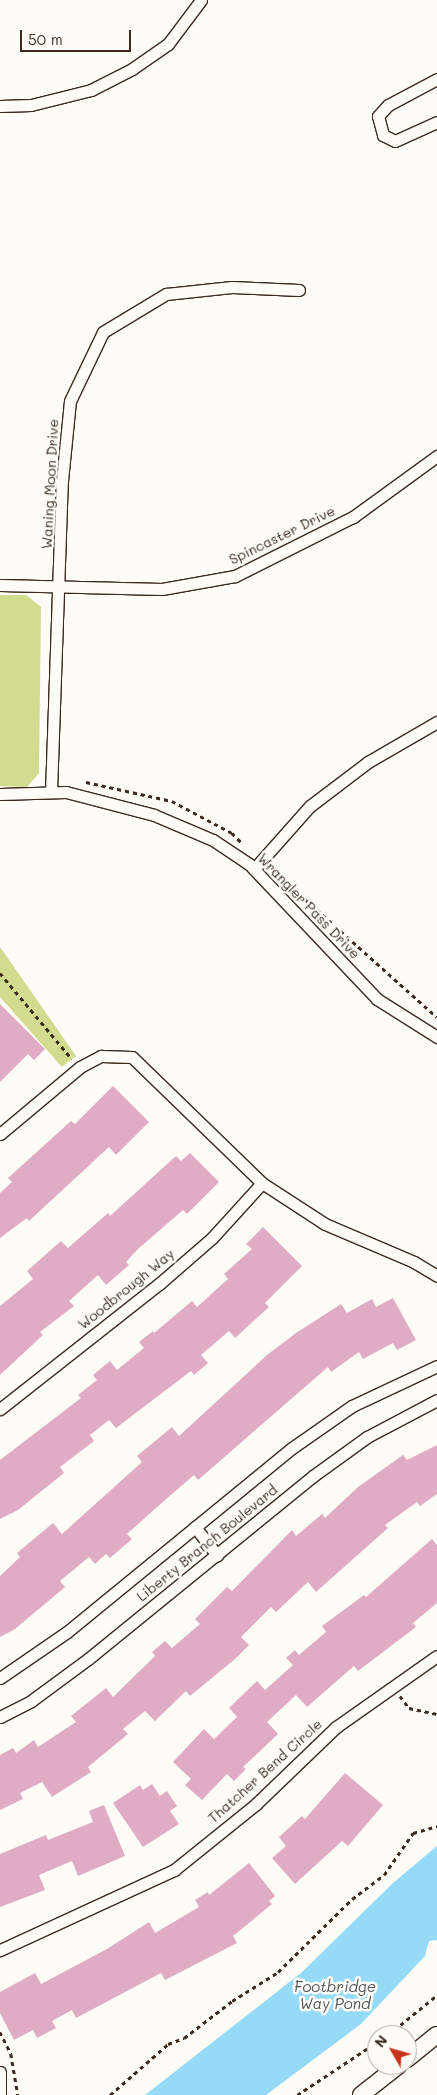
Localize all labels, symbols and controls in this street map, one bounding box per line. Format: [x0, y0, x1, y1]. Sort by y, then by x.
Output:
scale bar [22, 20, 134, 52]
text: 50 m [28, 29, 63, 49]
street label: Waning Moon Drive [38, 418, 62, 550]
street label: Spincaster Drive [226, 502, 338, 568]
street label: Wrangler Pass Drive [254, 850, 364, 962]
street label: Woodbrough Way [75, 1245, 177, 1333]
street label: Liberty Branch Boulevard [133, 1481, 281, 1605]
street label: Thatcher Bend Circle [205, 1716, 325, 1826]
water label: Footbridge Way Pond [294, 1977, 376, 2012]
north arrow [367, 2025, 417, 2075]
text: N [370, 2031, 391, 2051]

